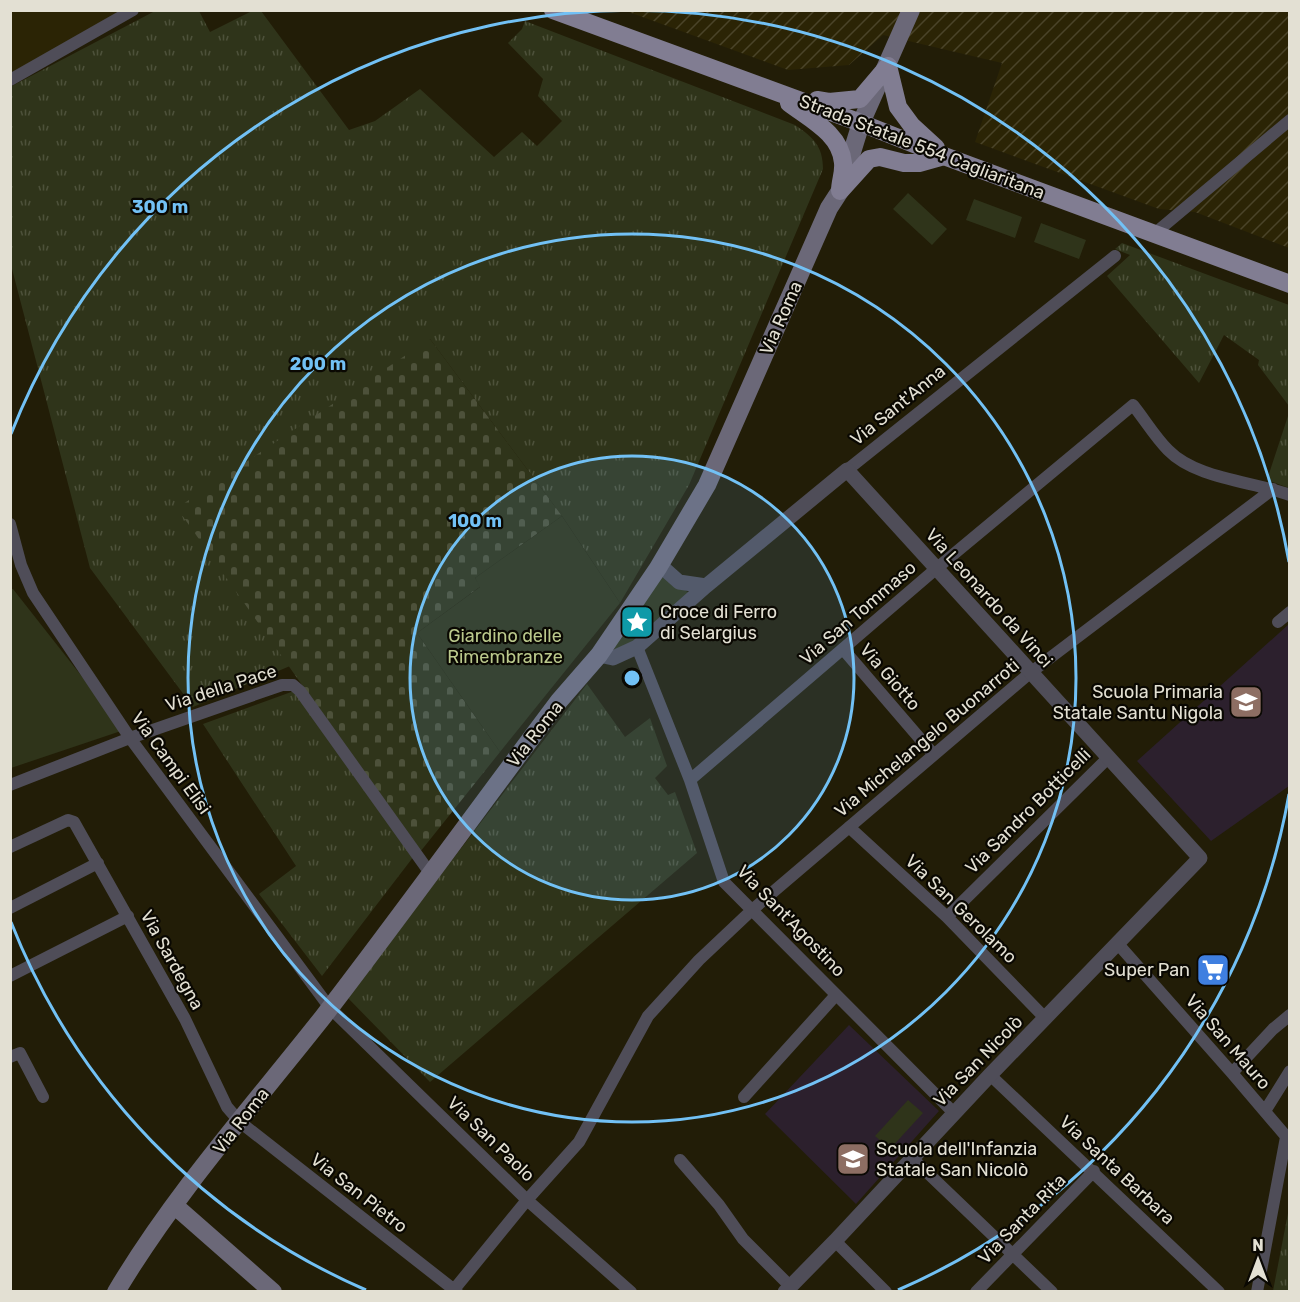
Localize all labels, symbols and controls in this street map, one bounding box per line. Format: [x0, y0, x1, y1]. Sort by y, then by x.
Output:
street label: Strada Statale 554 Cagliaritana [796, 90, 1048, 204]
text: 300 m [132, 196, 188, 218]
street label: Via Roma [755, 278, 807, 358]
text: 200 m [290, 353, 346, 375]
street label: Via Sant'Anna [846, 360, 950, 450]
text: 100 m [448, 510, 502, 532]
street label: Via Leonardo da Vinci [921, 524, 1057, 672]
street label: Via San Tommaso [795, 557, 921, 669]
place label: Croce di Ferro di Selargius [660, 601, 777, 644]
place icon: Croce di Ferro di Selargius [619, 604, 655, 640]
park label: Giardino delle Rimembranze [447, 625, 563, 668]
street label: Via Giotto [855, 639, 925, 715]
street label: Via Michelangelo Buonarroti [830, 654, 1024, 822]
street label: Via della Pace [163, 660, 279, 716]
centre of rings [622, 668, 642, 688]
place label: Scuola Primaria Statale Santu Nigola [1053, 681, 1223, 724]
school or university icon: Scuola Primaria Statale Santu Nigola [1228, 684, 1264, 720]
street label: Via Roma [502, 696, 568, 772]
street label: Via Campi Elisi [127, 708, 215, 818]
street label: Via Sandro Botticelli [961, 744, 1095, 878]
street label: Via San Gerolamo [901, 850, 1021, 968]
street label: Via Sant'Agostino [732, 861, 850, 981]
street label: Via Sardegna [136, 906, 208, 1014]
supermarket icon: Super Pan [1195, 952, 1231, 988]
place label: Super Pan [1104, 959, 1190, 981]
street label: Via San Mauro [1181, 990, 1275, 1094]
street label: Via San Nicolò [929, 1011, 1027, 1111]
street label: Via Roma [208, 1083, 274, 1159]
street label: Via San Paolo [443, 1092, 539, 1186]
street label: Via Santa Barbara [1055, 1111, 1179, 1229]
place label: Scuola dell'Infanzia Statale San Nicolò [876, 1138, 1037, 1181]
school or university icon: Scuola dell'Infanzia Statale San Nicolò [835, 1141, 871, 1177]
street label: Via San Pietro [306, 1148, 412, 1238]
street label: Via Santa Rita [973, 1169, 1071, 1269]
north arrow [1228, 1230, 1288, 1290]
text: N [1252, 1236, 1264, 1255]

